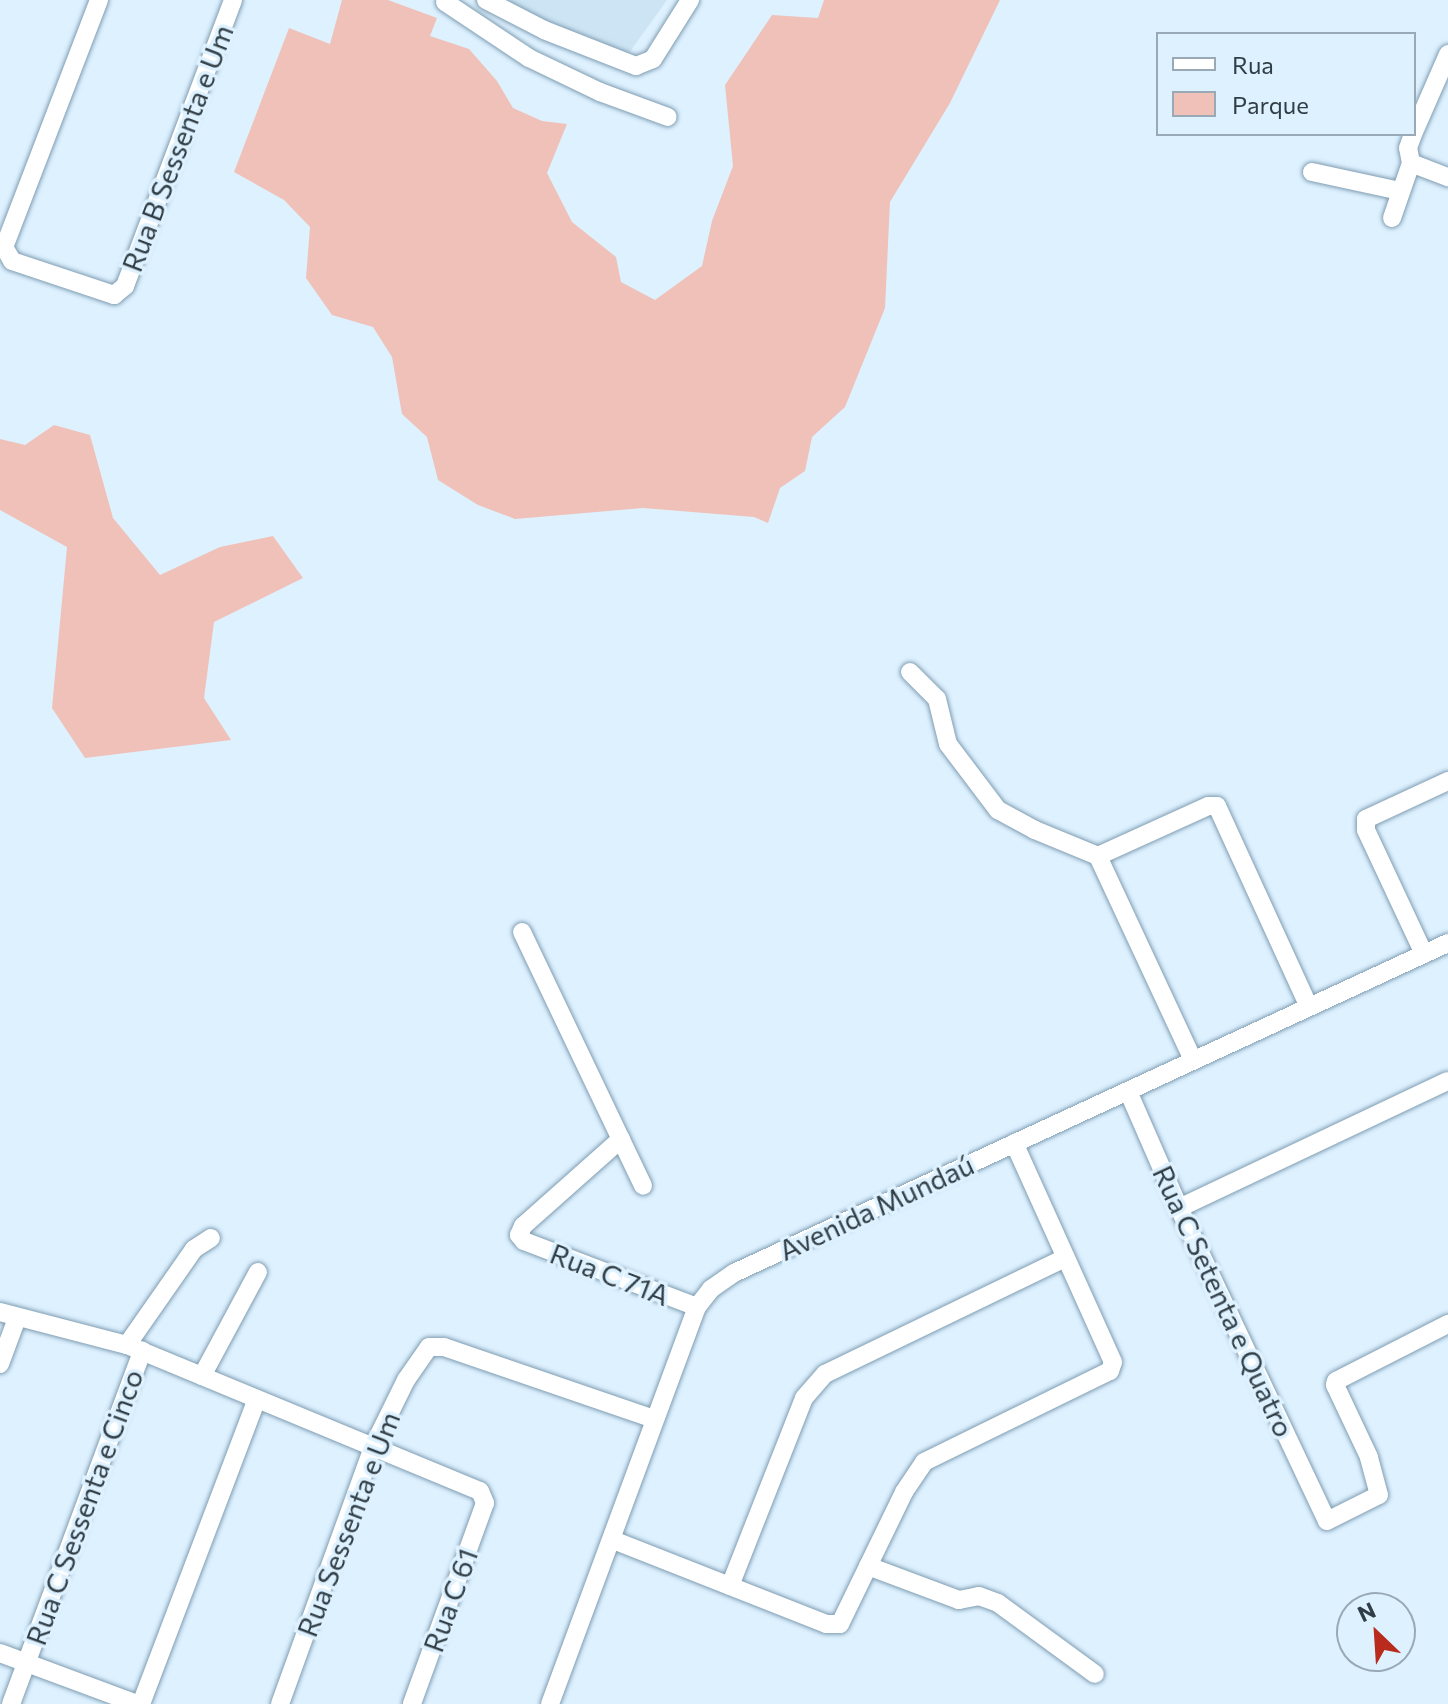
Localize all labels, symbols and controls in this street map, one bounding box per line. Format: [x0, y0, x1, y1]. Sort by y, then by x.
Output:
street label: Rua B Sessenta e Um [114, 20, 240, 276]
legend [1156, 32, 1416, 136]
text: Rua [1232, 50, 1274, 79]
text: Parque [1232, 90, 1309, 119]
street label: Avenida Mundaú [773, 1147, 979, 1267]
street label: Rua C Setenta e Quatro [1146, 1160, 1302, 1442]
street label: Rua C 71A [546, 1236, 674, 1312]
street label: Rua C Sessenta e Cinco [18, 1365, 150, 1649]
street label: Rua Sessenta e Um [290, 1407, 406, 1641]
street label: Rua C 61 [416, 1544, 484, 1656]
north arrow [1336, 1592, 1416, 1672]
text: N [1353, 1596, 1380, 1627]

